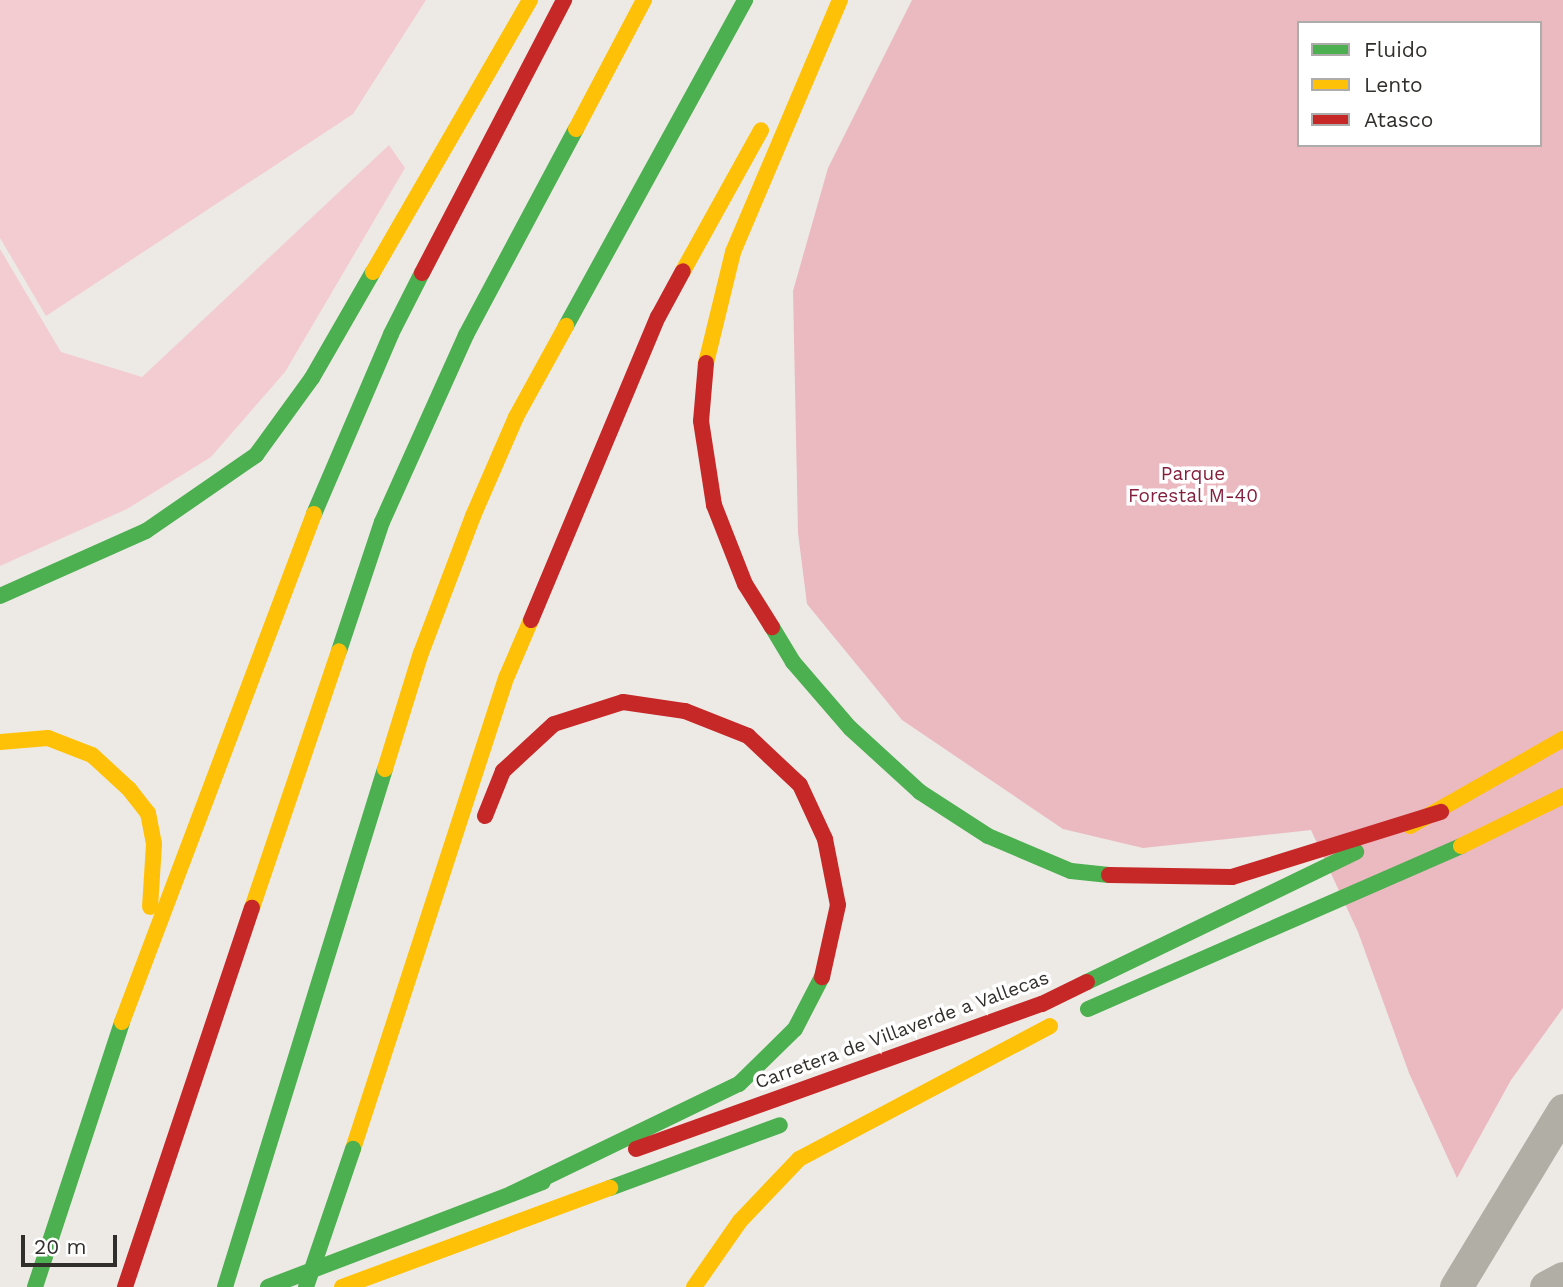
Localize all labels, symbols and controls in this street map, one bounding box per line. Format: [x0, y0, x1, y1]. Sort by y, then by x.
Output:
legend [1297, 21, 1542, 147]
text: Fluido [1364, 37, 1428, 62]
text: Lento [1364, 72, 1423, 97]
text: Atasco [1364, 107, 1433, 132]
park label: Parque Forestal M-40 [1128, 463, 1258, 507]
street label: Carretera de Villaverde a Vallecas [751, 966, 1053, 1094]
scale bar [24, 1220, 121, 1264]
text: 20 m [34, 1234, 86, 1259]

